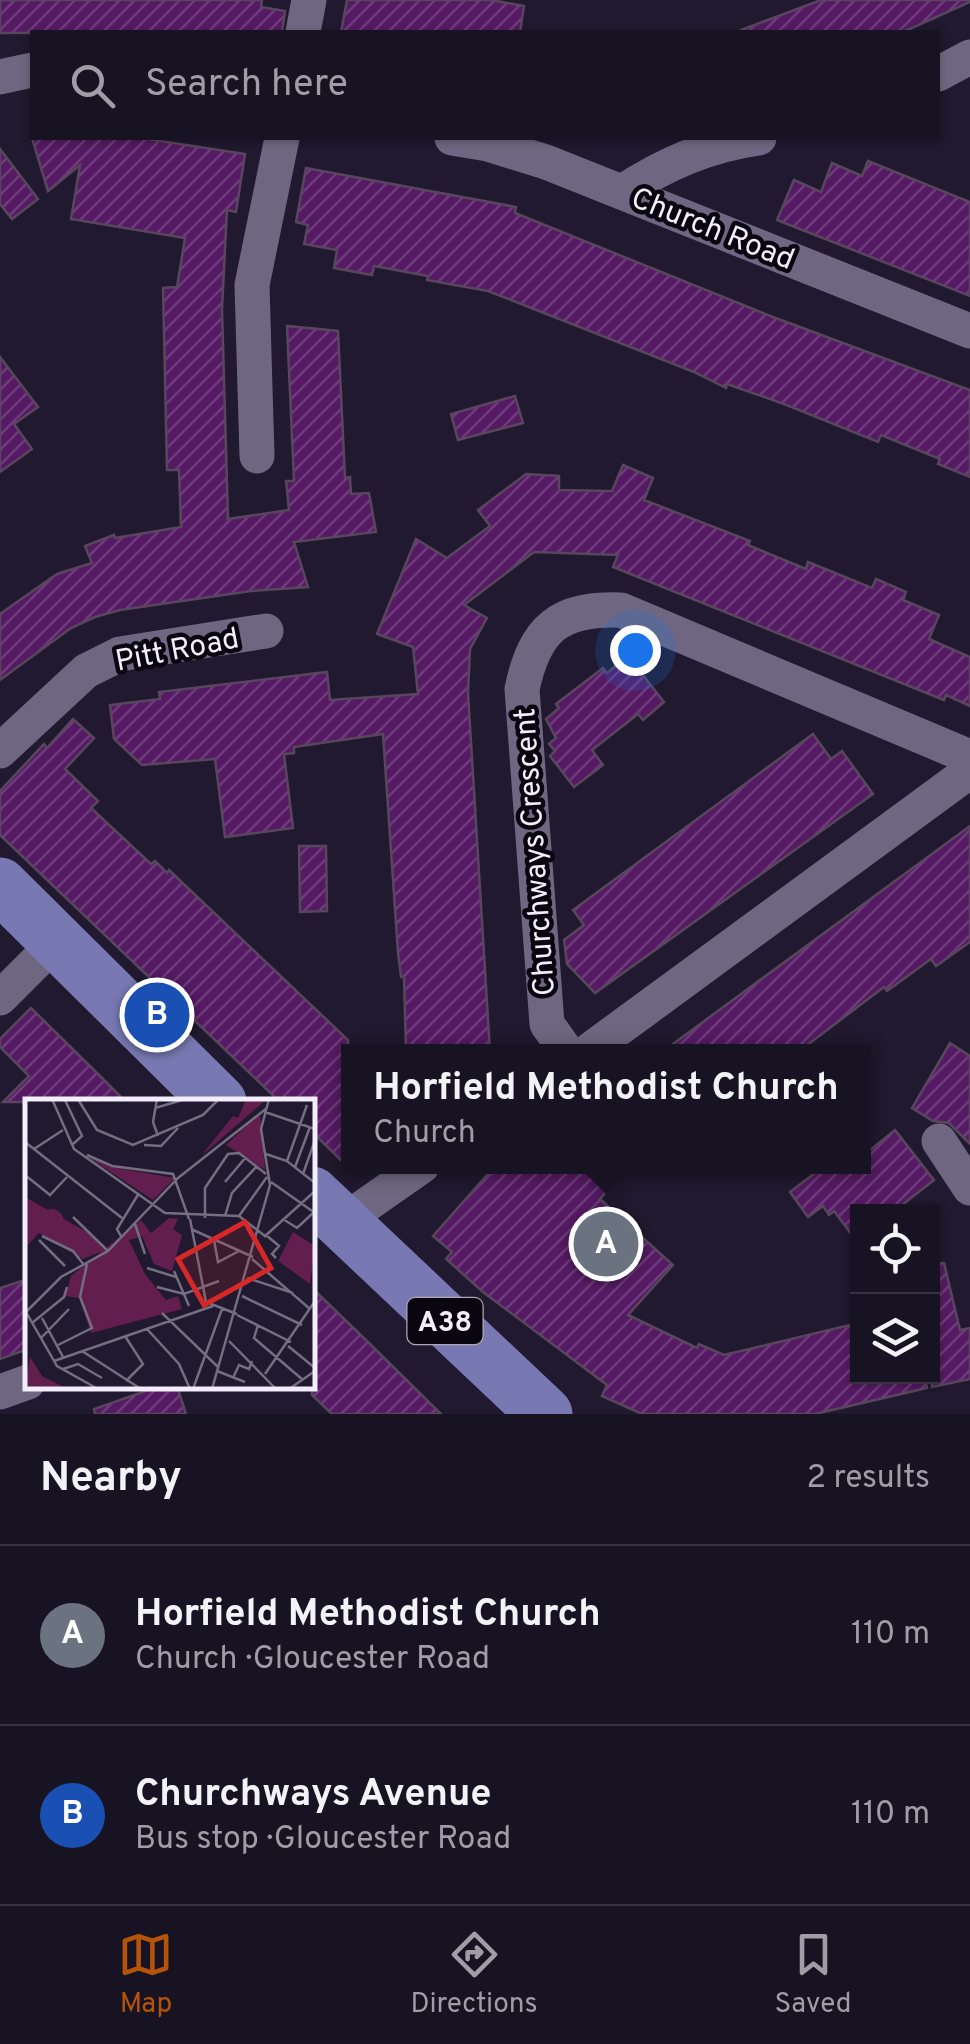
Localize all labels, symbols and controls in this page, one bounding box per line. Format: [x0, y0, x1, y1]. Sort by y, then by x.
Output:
search box [30, 30, 940, 140]
icon: search [65, 58, 120, 113]
text: Search here [145, 61, 348, 110]
street label: Church Road [625, 181, 799, 280]
street label: Pitt Road [112, 621, 242, 682]
your location [610, 625, 661, 676]
street label: Churchways Crescent [508, 707, 565, 997]
pin: B [124, 978, 190, 1052]
popup [341, 1044, 871, 1174]
text: Horfield Methodist Church [373, 1065, 839, 1114]
inset map [25, 1099, 315, 1389]
text: Church [373, 1114, 476, 1154]
map controls [850, 1204, 940, 1384]
button: locate [850, 1204, 940, 1294]
pin: A [574, 1206, 638, 1282]
button: layers [850, 1294, 940, 1384]
road number: A38 [408, 1298, 482, 1344]
text: Nearby [40, 1453, 182, 1506]
text: 2 results [806, 1459, 930, 1499]
text: Horfield Methodist Church [135, 1591, 601, 1640]
text: A [61, 1615, 84, 1655]
text: 110 m [851, 1615, 930, 1655]
text: Church · Gloucester Road [135, 1640, 490, 1680]
text: Churchways Avenue [135, 1771, 491, 1820]
text: B [61, 1795, 84, 1835]
text: 110 m [851, 1795, 930, 1835]
text: Bus stop · Gloucester Road [135, 1820, 511, 1860]
tab: Map [118, 1927, 173, 2023]
tab: Directions [410, 1927, 538, 2023]
tab: Saved [775, 1927, 852, 2023]

